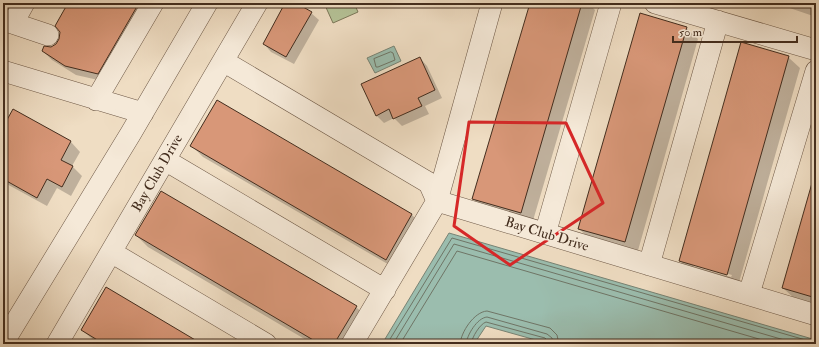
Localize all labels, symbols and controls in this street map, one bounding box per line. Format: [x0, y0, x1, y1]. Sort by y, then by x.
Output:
scale bar [673, 18, 797, 44]
text: 50 m [679, 25, 703, 40]
street label: Bay Club Drive [128, 131, 187, 215]
street label: Bay Club Drive [503, 213, 591, 256]

